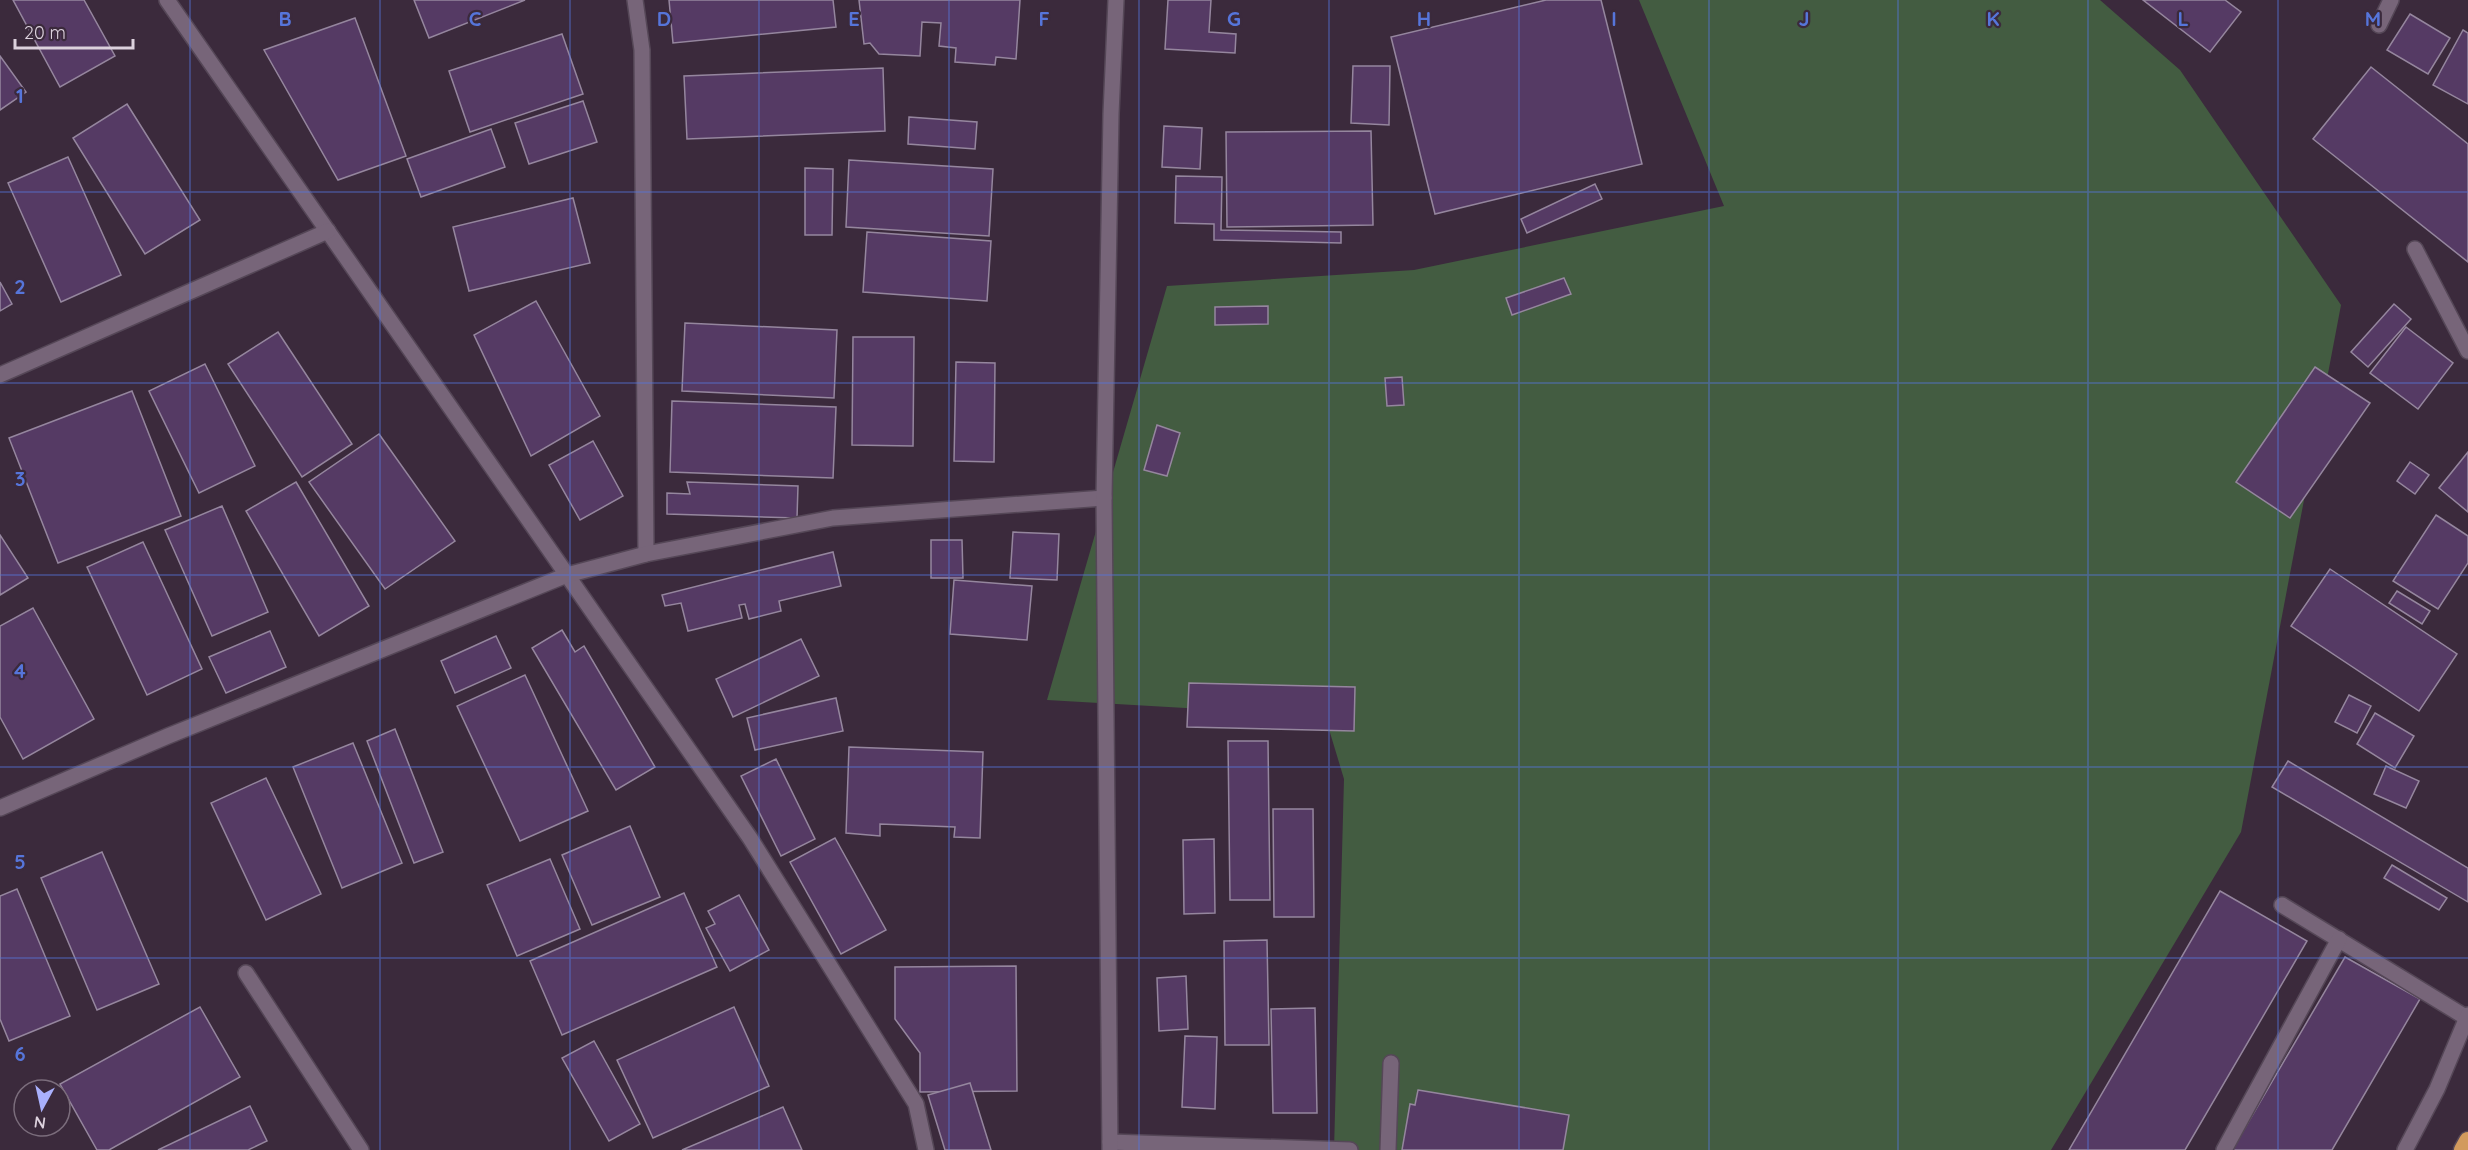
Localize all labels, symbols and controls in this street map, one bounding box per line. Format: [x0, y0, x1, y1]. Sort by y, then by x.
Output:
text: B [278, 6, 292, 31]
text: C [469, 6, 482, 31]
text: D [657, 6, 671, 31]
text: E [848, 6, 860, 31]
text: F [1038, 6, 1050, 31]
text: G [1227, 6, 1241, 31]
text: H [1417, 6, 1431, 31]
text: I [1611, 6, 1617, 31]
text: J [1798, 6, 1810, 31]
text: K [1986, 6, 2000, 31]
text: L [2177, 6, 2189, 31]
text: M [2365, 6, 2381, 31]
scale bar [15, 12, 134, 50]
text: 20 m [24, 21, 66, 44]
text: 1 [16, 83, 24, 108]
text: 2 [14, 274, 26, 299]
text: 3 [15, 466, 25, 491]
text: 4 [14, 658, 26, 683]
text: 5 [14, 849, 26, 874]
text: 6 [14, 1041, 26, 1066]
north arrow [12, 1078, 72, 1138]
text: N [33, 1112, 47, 1134]

